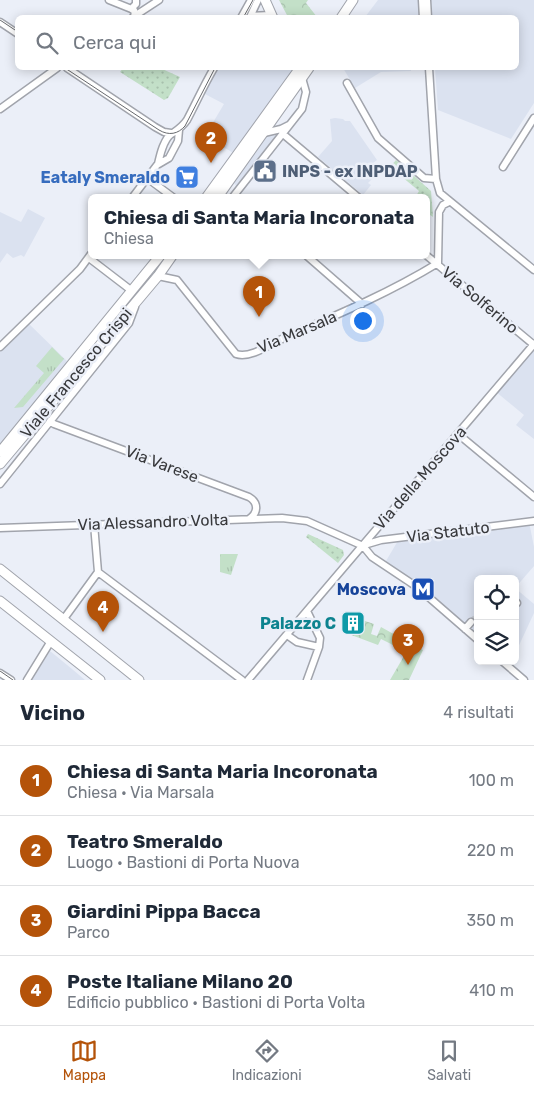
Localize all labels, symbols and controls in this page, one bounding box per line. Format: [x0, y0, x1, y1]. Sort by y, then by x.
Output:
search box [15, 15, 519, 70]
icon: search [33, 29, 61, 57]
text: Cerca qui [73, 31, 156, 54]
pin: 2 [195, 122, 227, 163]
public building icon: INPS - ex INPDAP [252, 158, 278, 184]
place label: INPS - ex INPDAP [282, 162, 418, 181]
supermarket icon: Eataly Smeraldo [174, 164, 200, 190]
place label: Eataly Smeraldo [41, 168, 170, 187]
popup [88, 194, 430, 259]
text: Chiesa di Santa Maria Incoronata [104, 206, 414, 229]
text: Chiesa [104, 229, 154, 248]
street label: Via Solferino [438, 263, 522, 337]
pin: 1 [243, 276, 275, 317]
street label: Viale Francesco Crispi [16, 304, 136, 442]
street label: Via Marsala [254, 307, 340, 357]
your location [350, 308, 376, 334]
street label: Via della Moscova [370, 422, 470, 534]
street label: Via Varese [123, 441, 201, 487]
street label: Via Alessandro Volta [77, 510, 229, 534]
street label: Via Statuto [405, 517, 491, 547]
map controls [474, 575, 519, 665]
button: locate [474, 575, 519, 620]
metro station icon: Moscova [410, 576, 436, 602]
place label: Moscova [337, 580, 406, 599]
pin: 4 [87, 591, 119, 632]
building icon: Palazzo C [340, 610, 366, 636]
place label: Palazzo C [260, 614, 336, 633]
button: layers [474, 620, 519, 665]
pin: 3 [392, 624, 424, 665]
text: Vicino [20, 700, 85, 725]
text: 4 risultati [443, 703, 514, 722]
text: Chiesa di Santa Maria Incoronata [67, 760, 378, 783]
text: 1 [32, 771, 40, 790]
text: 100 m [469, 771, 514, 790]
text: Chiesa · Via Marsala [67, 783, 214, 802]
text: Teatro Smeraldo [67, 830, 223, 853]
text: 2 [31, 841, 41, 860]
text: 220 m [467, 841, 514, 860]
text: Luogo · Bastioni di Porta Nuova [67, 853, 300, 872]
text: Giardini Pippa Bacca [67, 900, 261, 923]
text: 3 [31, 911, 41, 930]
text: 350 m [467, 911, 514, 930]
text: Parco [67, 923, 110, 942]
text: Poste Italiane Milano 20 [67, 970, 293, 993]
text: 4 [31, 981, 41, 1000]
text: 410 m [469, 981, 514, 1000]
text: Edificio pubblico · Bastioni di Porta Volta [67, 993, 365, 1012]
tab: Mappa [63, 1037, 106, 1084]
tab: Indicazioni [232, 1037, 302, 1084]
tab: Salvati [427, 1037, 471, 1084]

